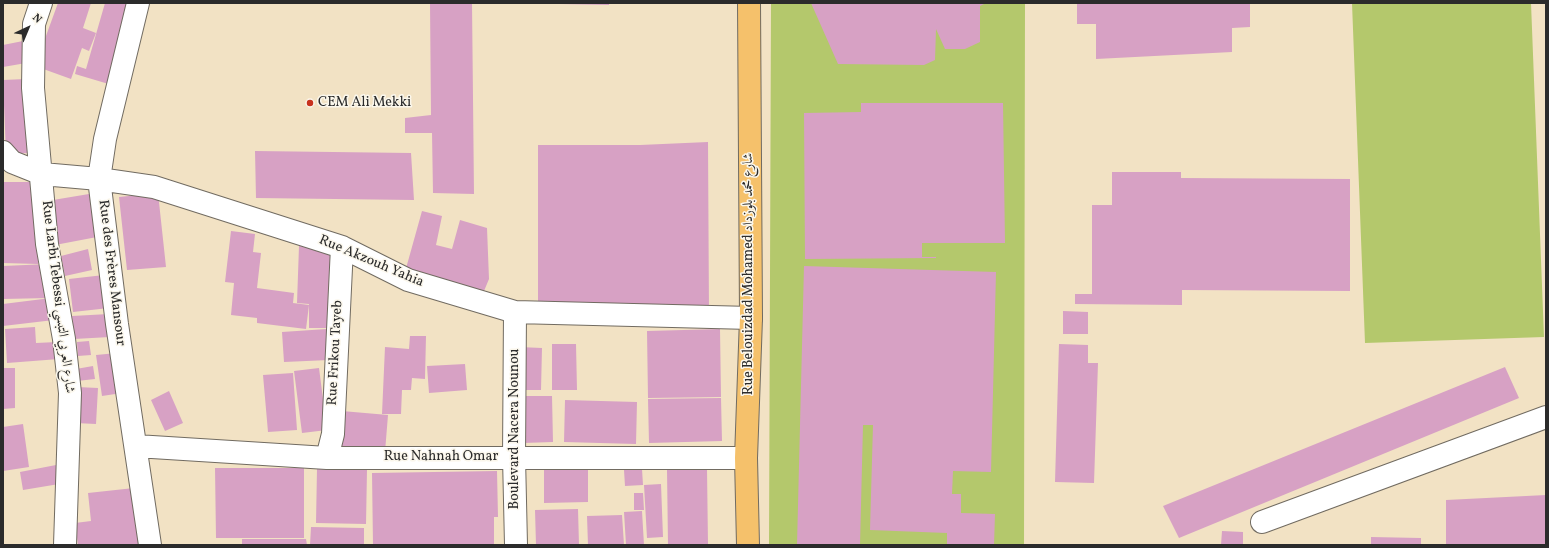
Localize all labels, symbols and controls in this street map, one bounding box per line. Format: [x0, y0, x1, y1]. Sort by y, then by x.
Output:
north arrow [8, 8, 48, 48]
text: N [29, 11, 45, 27]
place label: CEM Ali Mekki [318, 95, 411, 111]
marker: CEM Ali Mekki [305, 98, 315, 108]
street label: Rue Belouizdad Mohamed شارع محمد بلوزداد [741, 153, 757, 395]
street label: Rue des Frères Mansour [94, 199, 128, 347]
street label: Rue Larbi Tebessi شارع العربي التبسي [37, 200, 77, 394]
street label: Rue Akzouh Yahia [316, 232, 426, 292]
street label: Rue Frikou Tayeb [325, 300, 347, 406]
street label: Boulevard Nacera Nounou [507, 349, 523, 509]
street label: Rue Nahnah Omar [384, 449, 498, 465]

